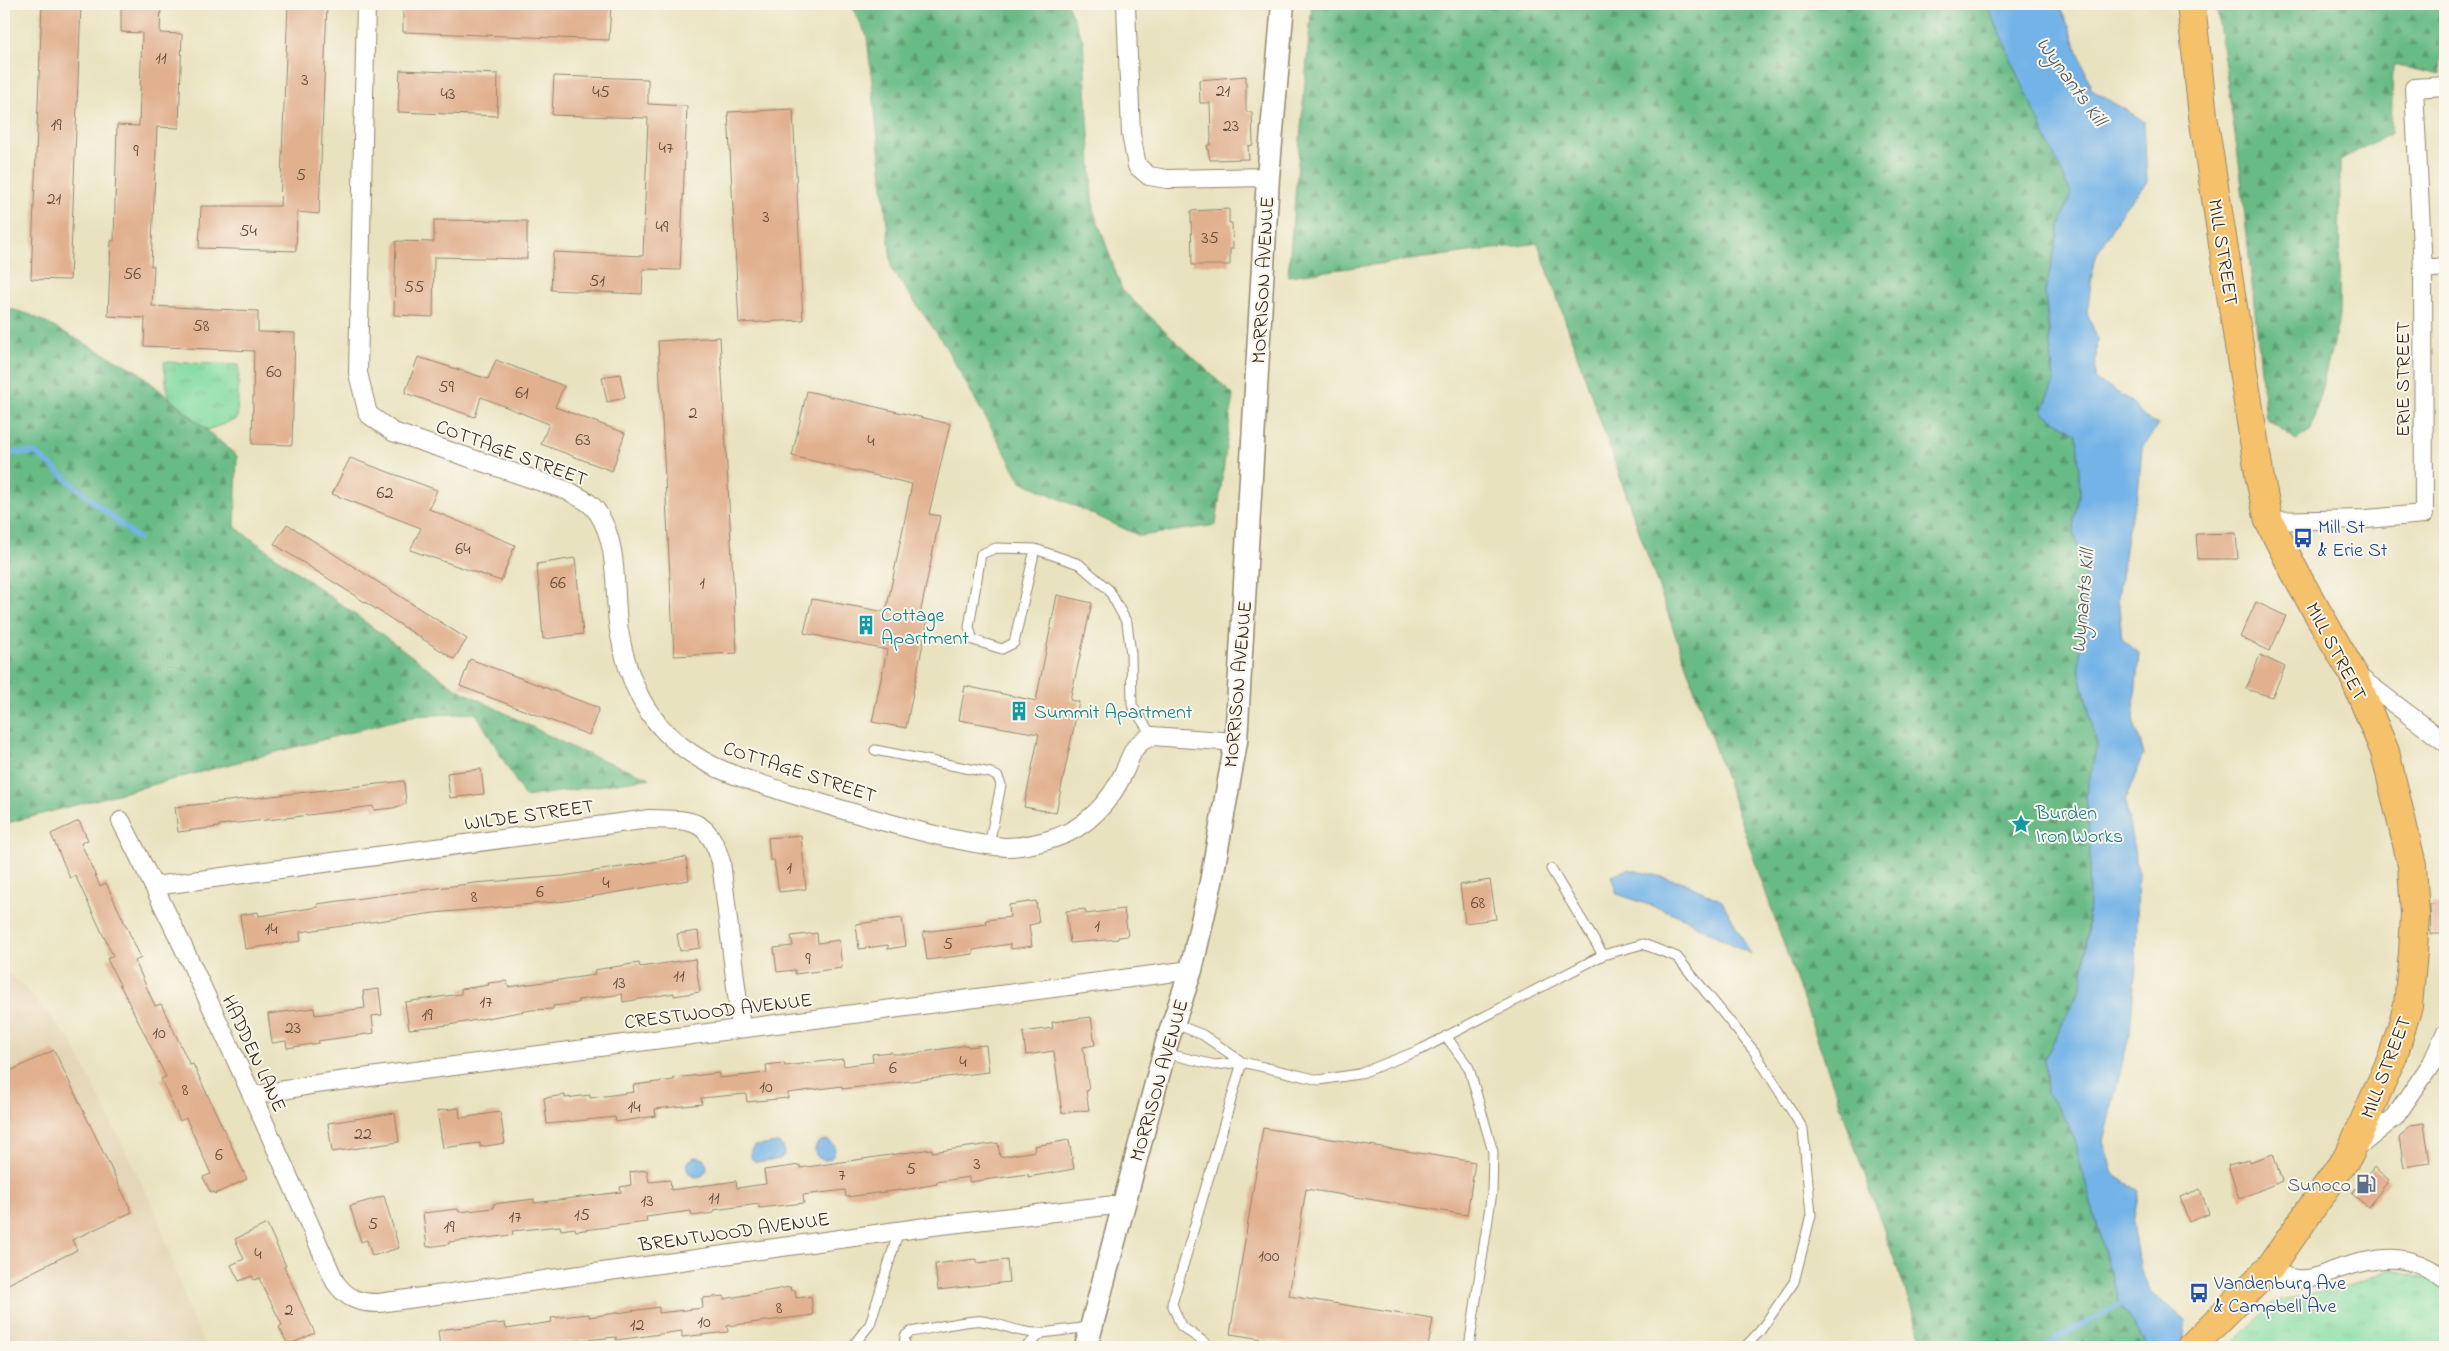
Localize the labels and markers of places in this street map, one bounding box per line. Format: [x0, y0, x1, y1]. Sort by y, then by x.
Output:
place label: Mill St & Erie St [2318, 514, 2388, 566]
bus stop icon: Mill St & Erie St [2292, 527, 2314, 549]
place label: Cottage Apartment [881, 602, 969, 654]
building icon: Cottage Apartment [855, 614, 877, 636]
place label: Summit Apartment [1034, 699, 1193, 728]
building icon: Summit Apartment [1008, 700, 1030, 722]
place label: Burden Iron Works [2035, 800, 2123, 852]
place icon: Burden Iron Works [2010, 813, 2032, 835]
place label: Sunoco [2287, 1172, 2351, 1201]
fuel station icon: Sunoco [2355, 1173, 2377, 1195]
place label: Vandenburg Ave & Campbell Ave [2213, 1270, 2346, 1322]
bus stop icon: Vandenburg Ave & Campbell Ave [2188, 1282, 2210, 1304]

